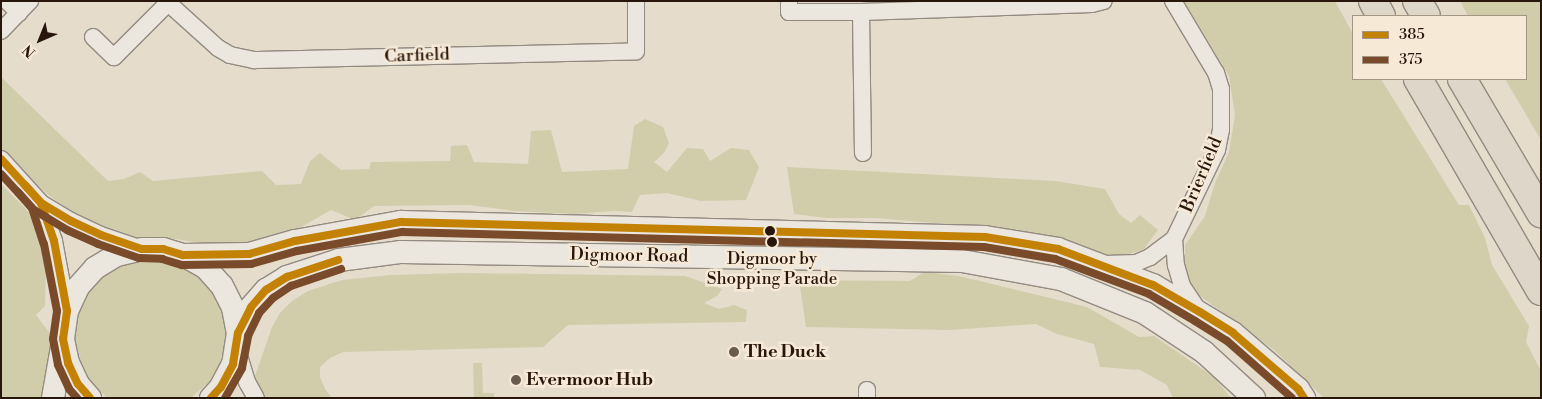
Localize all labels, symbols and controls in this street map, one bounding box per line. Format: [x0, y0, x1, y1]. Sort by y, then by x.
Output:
north arrow [15, 15, 65, 65]
legend [1352, 15, 1527, 80]
text: 385 [1399, 25, 1425, 44]
text: N [19, 40, 40, 61]
street label: Carfield [384, 44, 450, 68]
text: 375 [1399, 50, 1423, 69]
street label: Brierfield [1176, 134, 1228, 216]
unlabelled marker [765, 226, 775, 236]
marker: Digmoor by Shopping Parade [767, 237, 777, 247]
street label: Digmoor Road [570, 244, 688, 268]
place label: Digmoor by Shopping Parade [707, 250, 837, 290]
place label: The Duck [744, 341, 826, 363]
marker: The Duck [728, 346, 740, 358]
place label: Evermoor Hub [526, 369, 653, 391]
marker: Evermoor Hub [510, 374, 522, 386]

